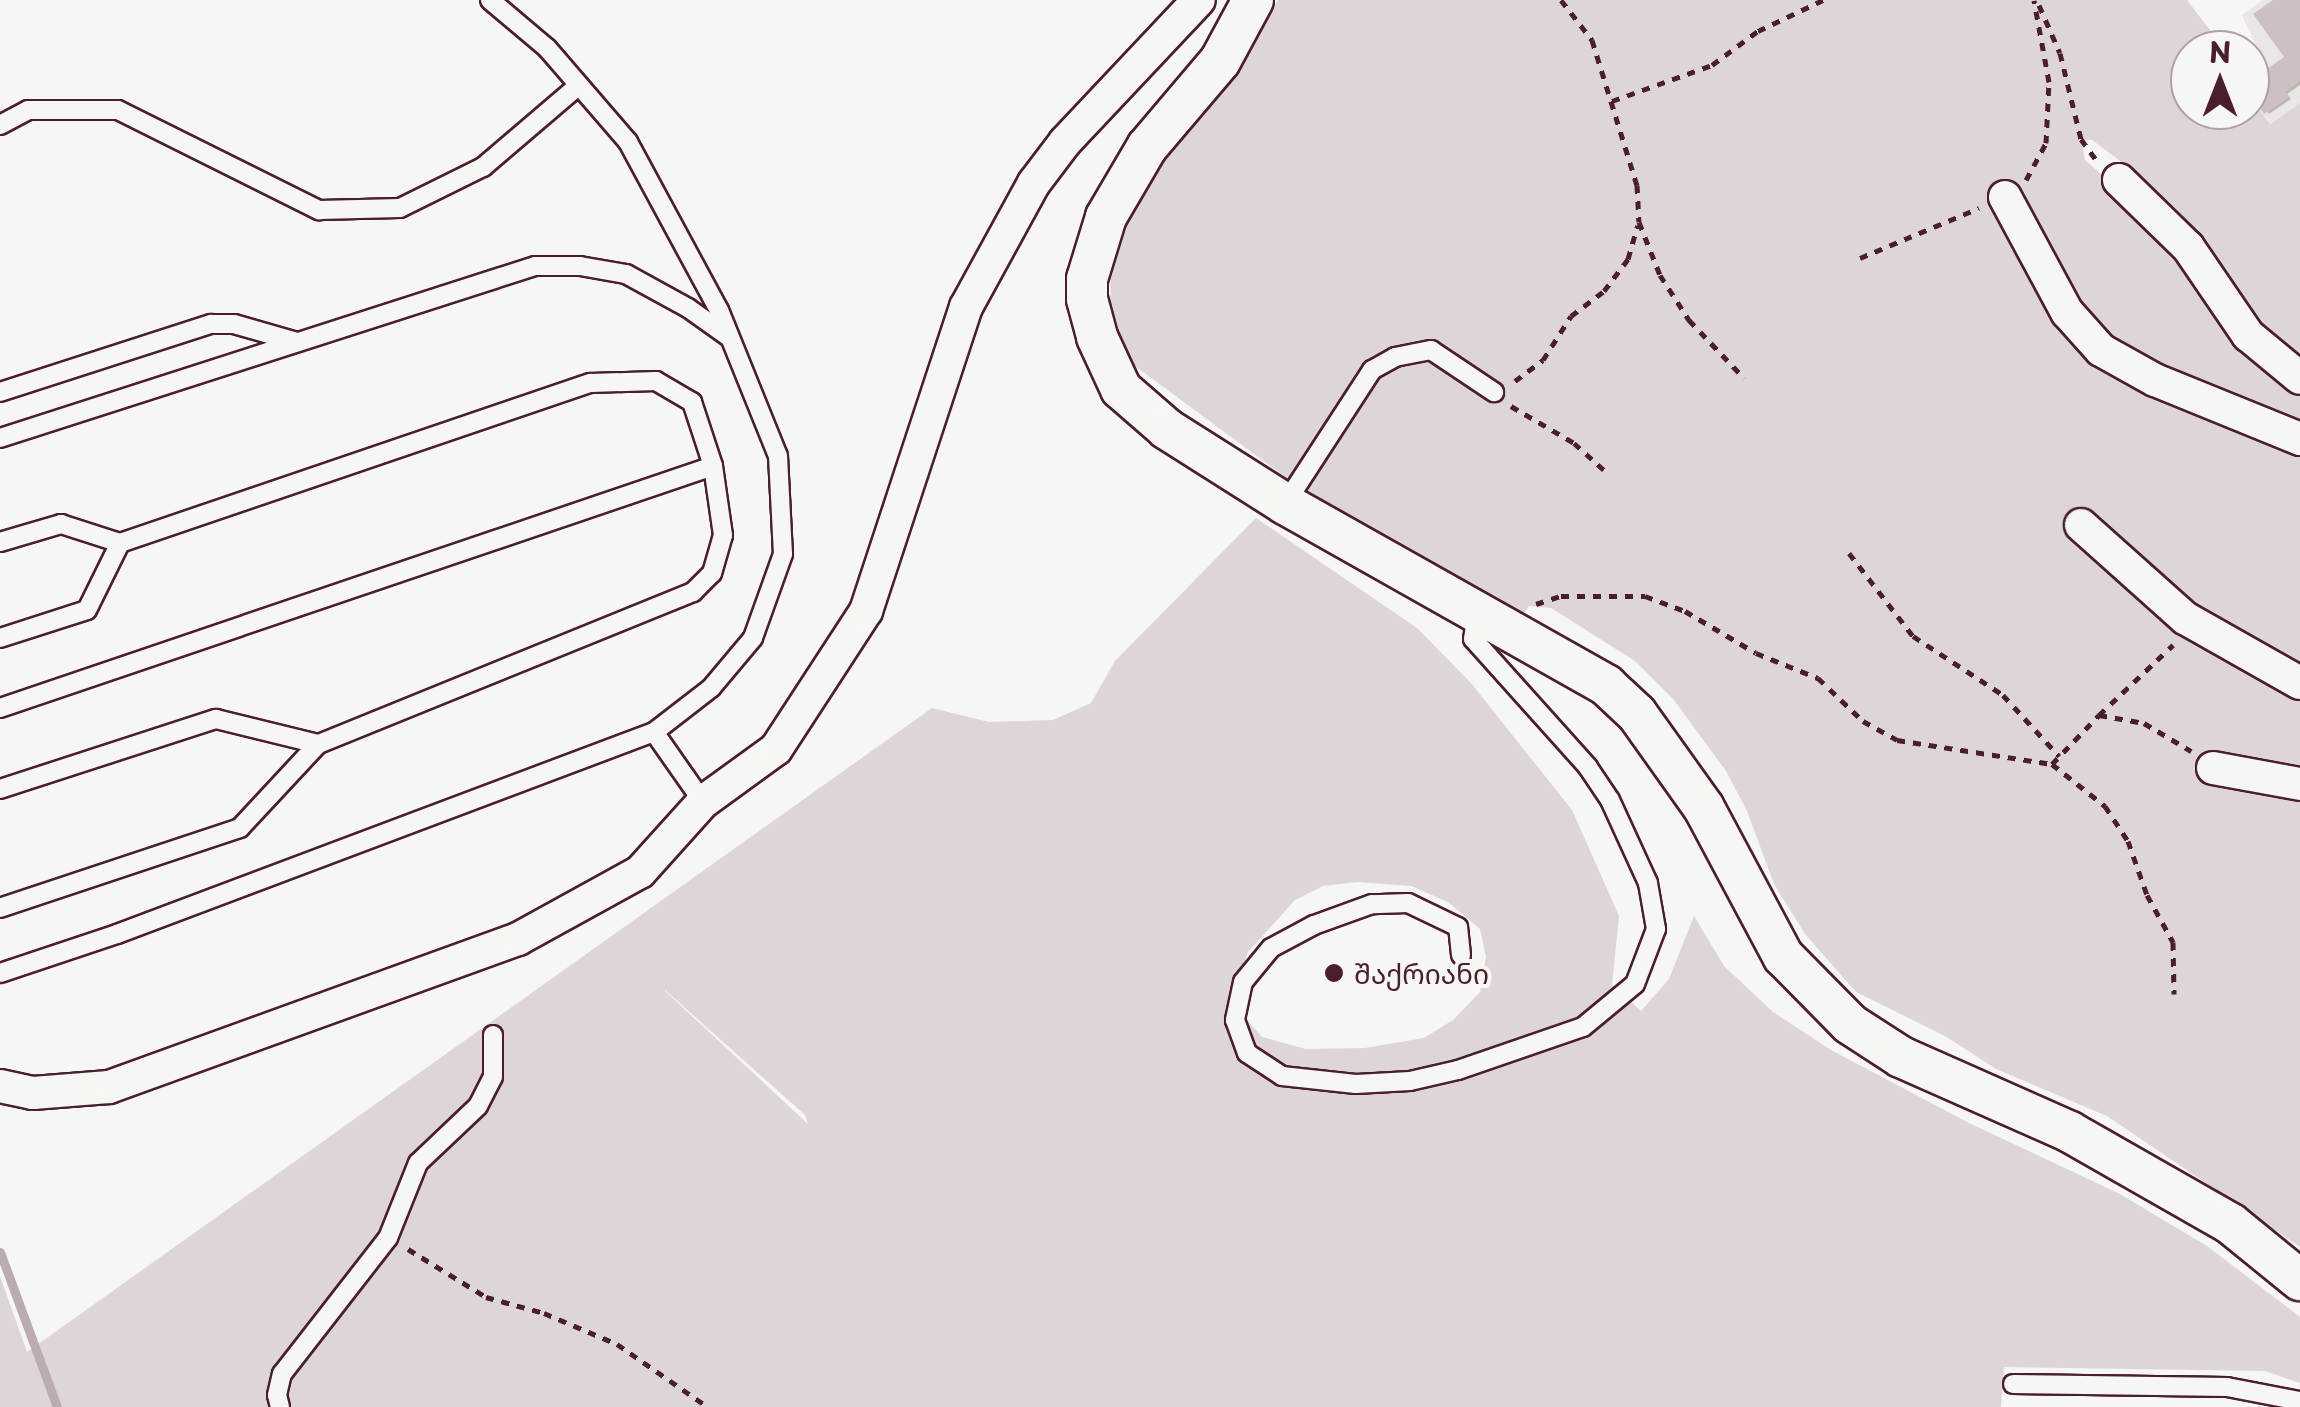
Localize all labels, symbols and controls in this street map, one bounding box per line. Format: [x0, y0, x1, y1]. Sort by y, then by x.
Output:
north arrow [2170, 30, 2270, 130]
text: N [2209, 30, 2231, 73]
place label: შაქრიანი [1354, 956, 1489, 990]
marker: შაქრიანი [1323, 962, 1345, 984]

